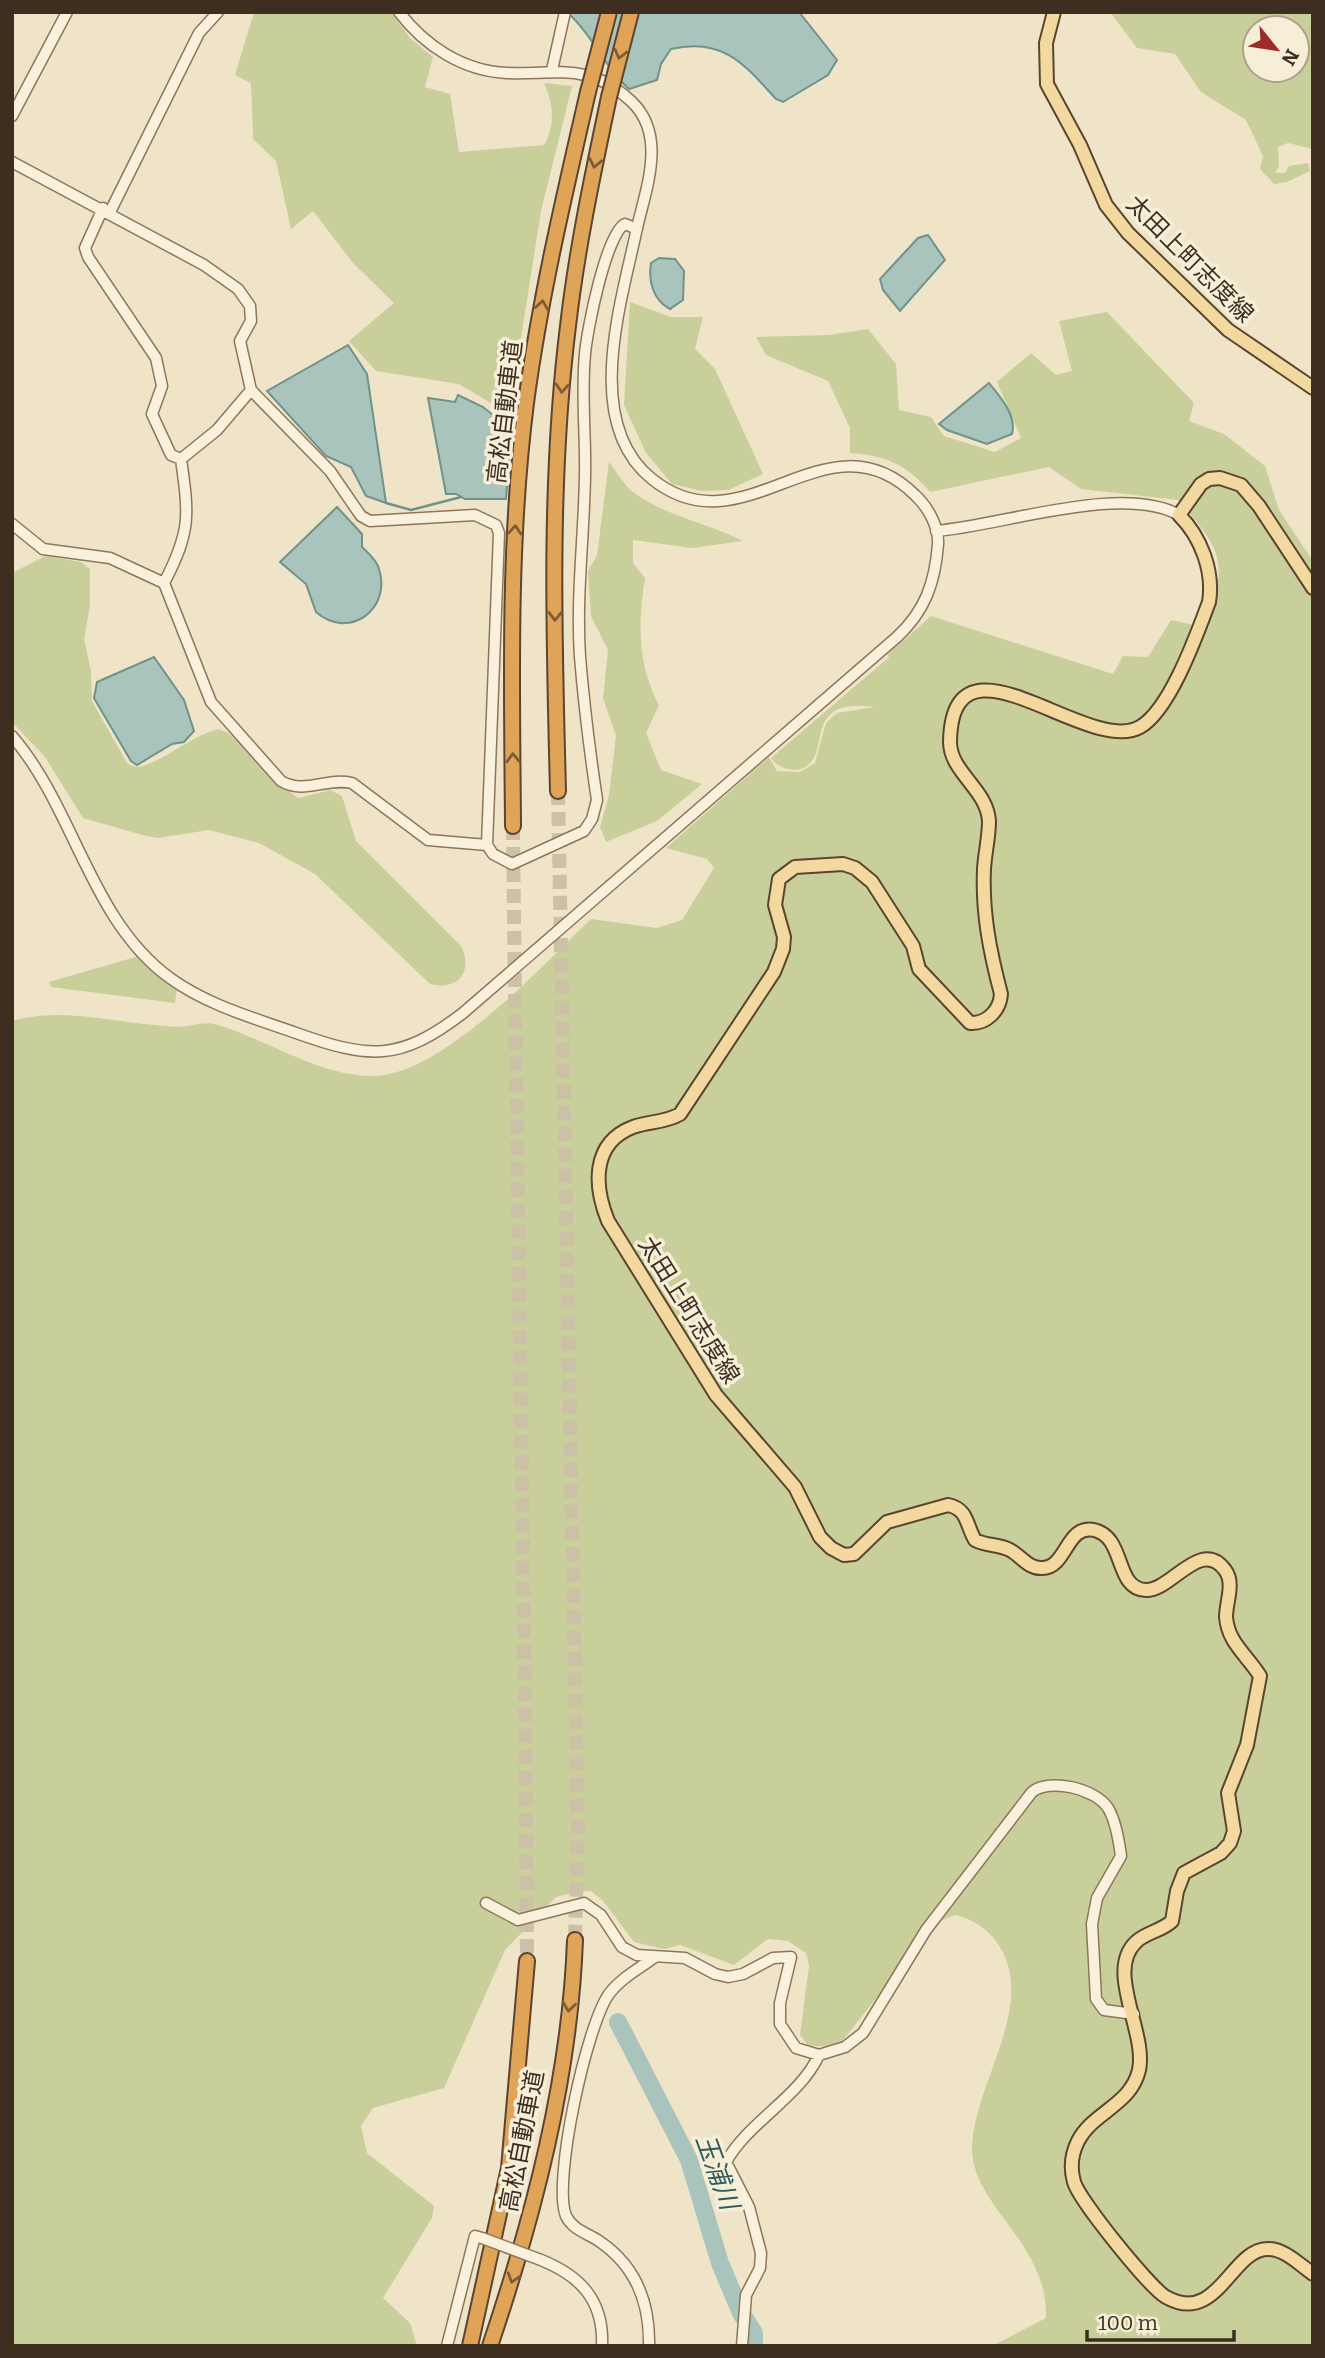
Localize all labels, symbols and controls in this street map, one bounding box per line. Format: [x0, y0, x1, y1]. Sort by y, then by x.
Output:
north arrow [1241, 14, 1311, 84]
text: N [1276, 45, 1304, 70]
one-way arrow [614, 48, 628, 60]
one-way arrow [589, 157, 603, 169]
street label: 太田上町志度線 [1121, 190, 1259, 328]
one-way arrow [534, 299, 549, 310]
street label: 高松自動車道 [482, 339, 528, 485]
one-way arrow [555, 383, 570, 394]
one-way arrow [507, 525, 522, 536]
one-way arrow [547, 611, 563, 621]
one-way arrow [505, 752, 521, 762]
street label: 太田上町志度線 [633, 1231, 745, 1389]
one-way arrow [561, 2002, 576, 2013]
street label: 高松自動車道 [495, 2068, 549, 2214]
water label: 玉浦川 [689, 2130, 746, 2217]
one-way arrow [506, 2271, 521, 2283]
scale bar [1087, 2298, 1234, 2342]
text: 100 m [1098, 2310, 1158, 2336]

